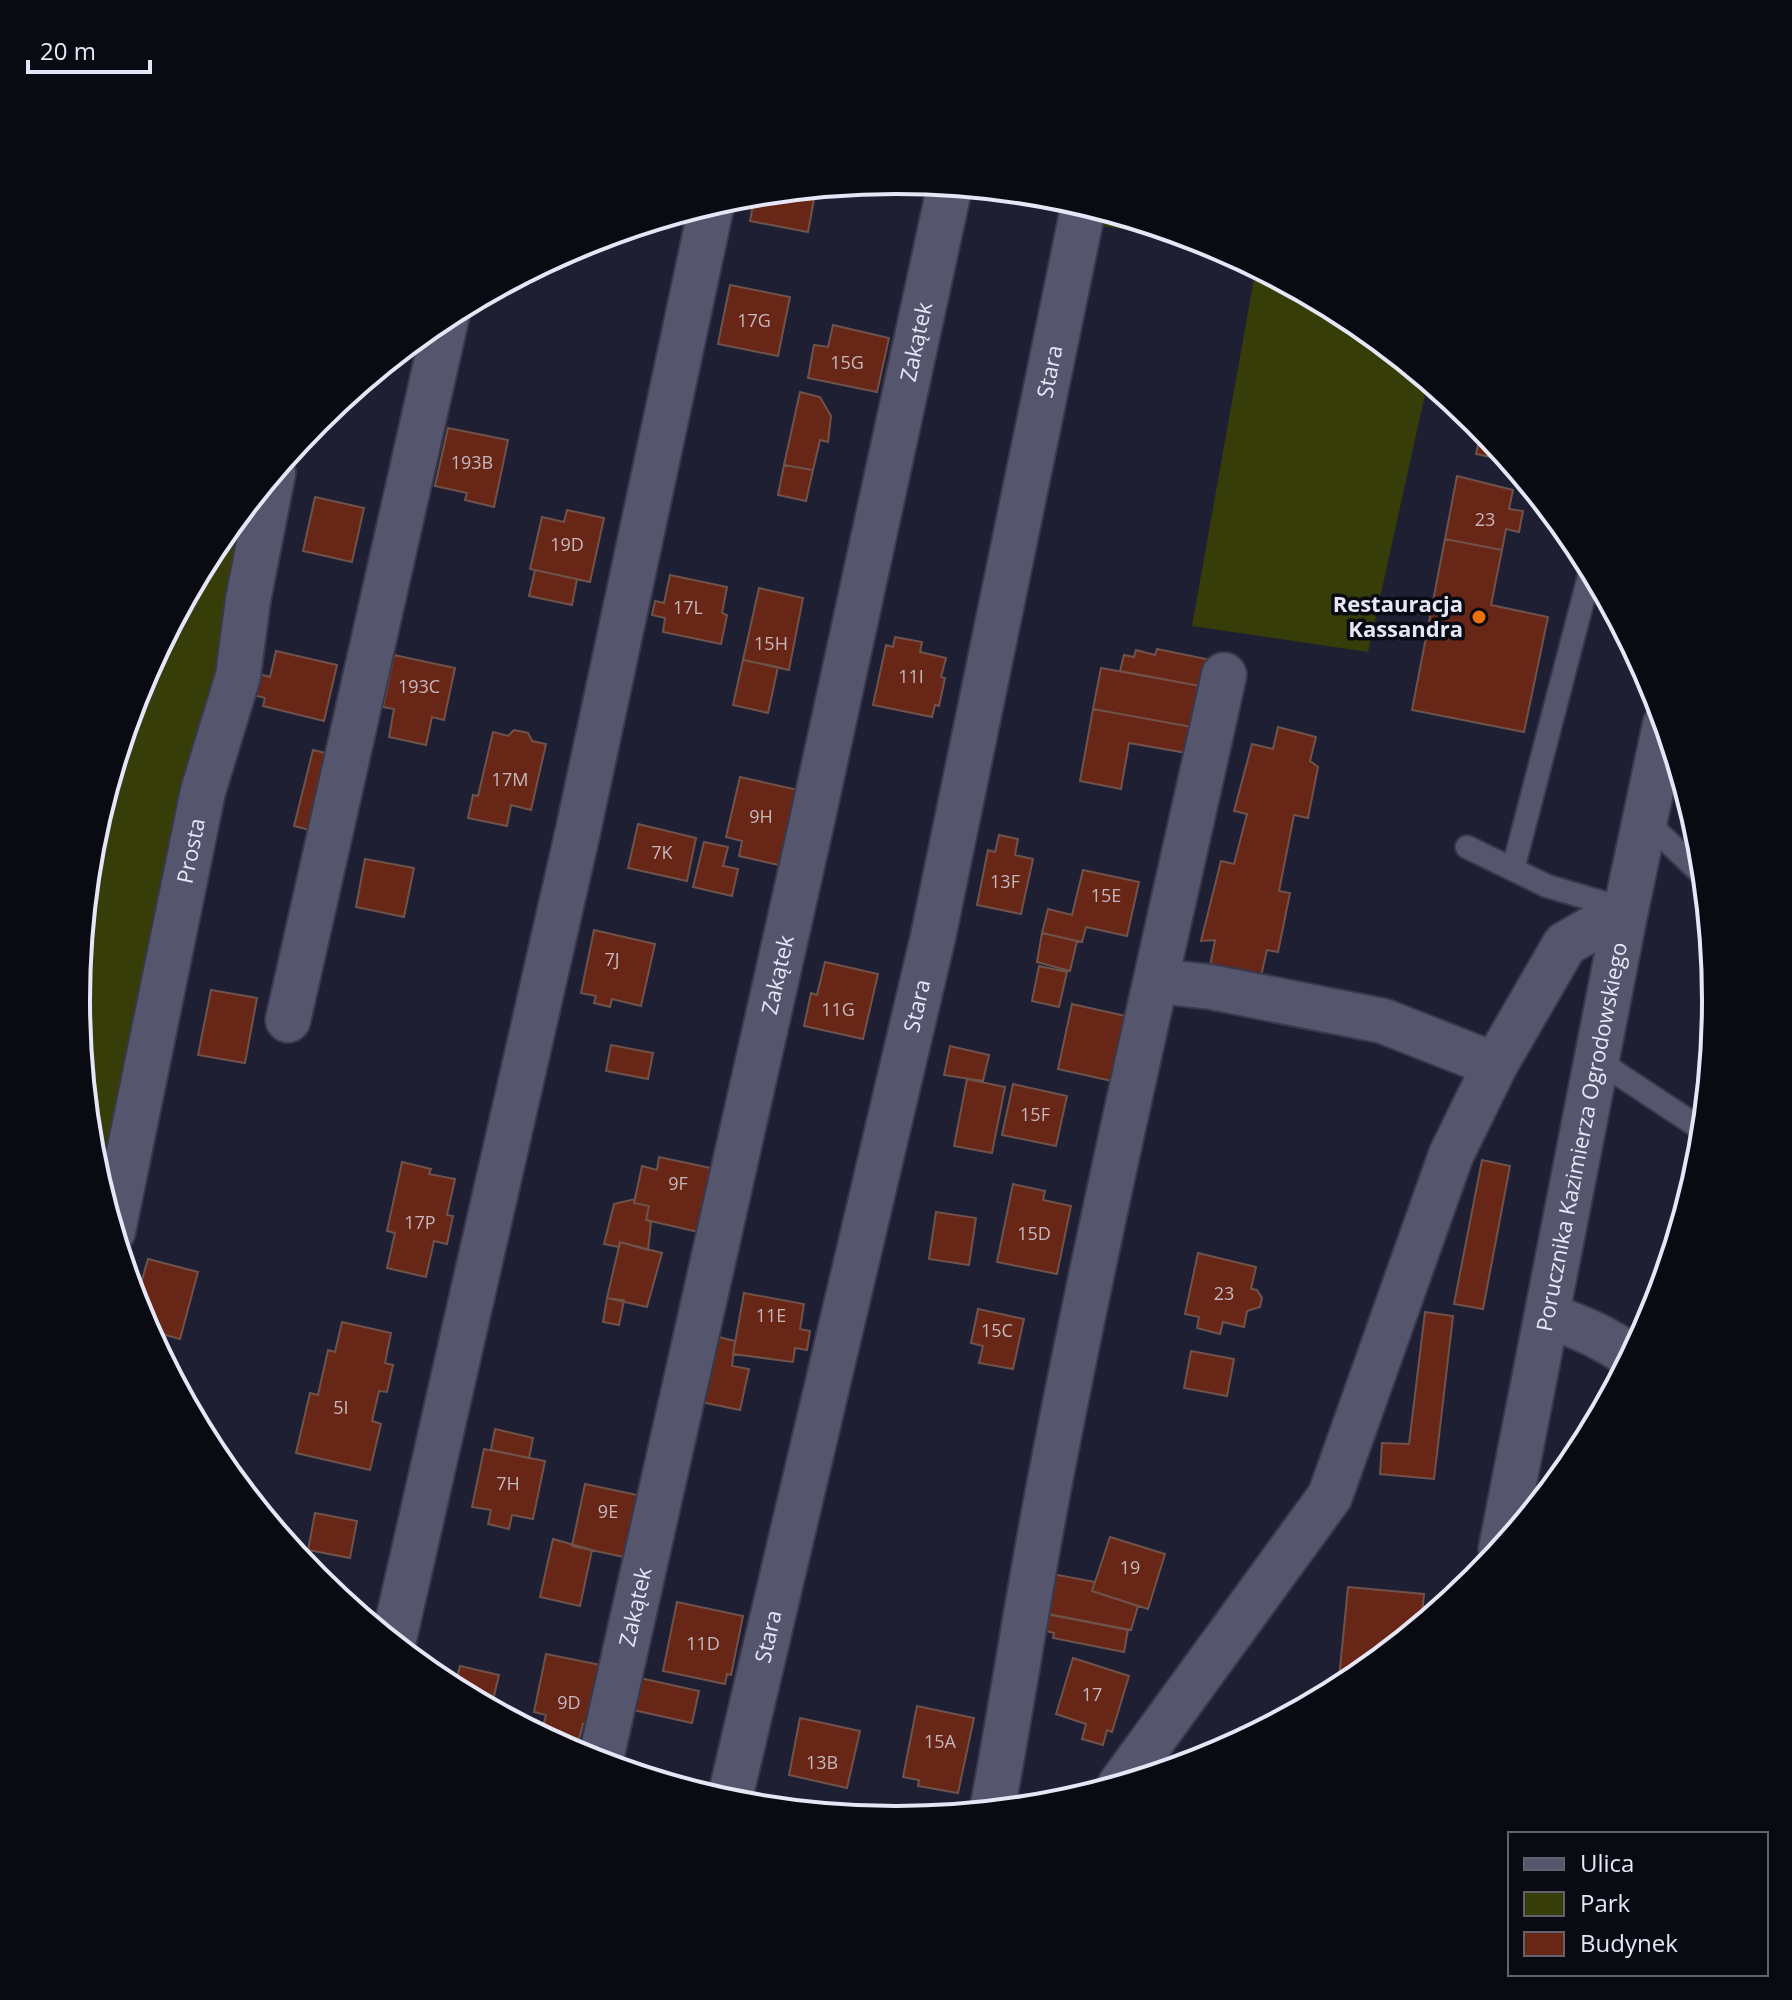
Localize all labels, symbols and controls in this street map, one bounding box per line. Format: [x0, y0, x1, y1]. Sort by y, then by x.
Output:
scale bar [28, 24, 150, 74]
text: 20 m [40, 34, 96, 67]
street label: Zakątek [892, 299, 938, 384]
house number: 17G [737, 308, 771, 332]
street label: Stara [1028, 342, 1069, 401]
house number: 15G [830, 350, 864, 374]
house number: 193B [451, 450, 493, 474]
house number: 23 [1475, 507, 1495, 531]
house number: 19D [550, 532, 584, 556]
place label: Restauracja Kassandra [1333, 588, 1463, 643]
house number: 17L [673, 595, 703, 619]
marker: Restauracja Kassandra [1470, 608, 1488, 626]
house number: 15H [754, 631, 788, 655]
house number: 11I [898, 664, 924, 688]
house number: 193C [398, 674, 440, 698]
house number: 17M [492, 767, 528, 791]
house number: 9H [749, 804, 773, 828]
street label: Prosta [168, 815, 211, 886]
house number: 7K [651, 840, 674, 864]
house number: 13F [990, 869, 1020, 893]
house number: 15E [1091, 883, 1121, 907]
street label: Zakątek [753, 932, 800, 1017]
street label: Porucznika Kazimierza Ogrodowskiego [1528, 939, 1633, 1334]
house number: 7J [604, 947, 620, 971]
street label: Stara [895, 976, 937, 1035]
house number: 11G [821, 997, 855, 1021]
house number: 15F [1020, 1102, 1050, 1126]
house number: 9F [668, 1171, 688, 1195]
house number: 17P [404, 1210, 436, 1234]
house number: 15D [1017, 1221, 1051, 1245]
house number: 23 [1214, 1281, 1234, 1305]
house number: 11E [756, 1303, 786, 1327]
house number: 15C [981, 1318, 1013, 1342]
house number: 5I [333, 1395, 349, 1419]
house number: 7H [496, 1471, 520, 1495]
house number: 9E [598, 1499, 618, 1523]
house number: 19 [1120, 1555, 1140, 1579]
street label: Zakątek [611, 1564, 658, 1649]
street label: Stara [746, 1607, 788, 1666]
house number: 11D [686, 1631, 720, 1655]
house number: 17 [1082, 1682, 1102, 1706]
house number: 9D [557, 1690, 581, 1714]
house number: 15A [924, 1729, 957, 1753]
house number: 13B [806, 1750, 838, 1774]
legend [1508, 1832, 1768, 1976]
text: Ulica [1580, 1846, 1634, 1879]
text: Park [1580, 1886, 1631, 1919]
text: Budynek [1580, 1926, 1678, 1959]

